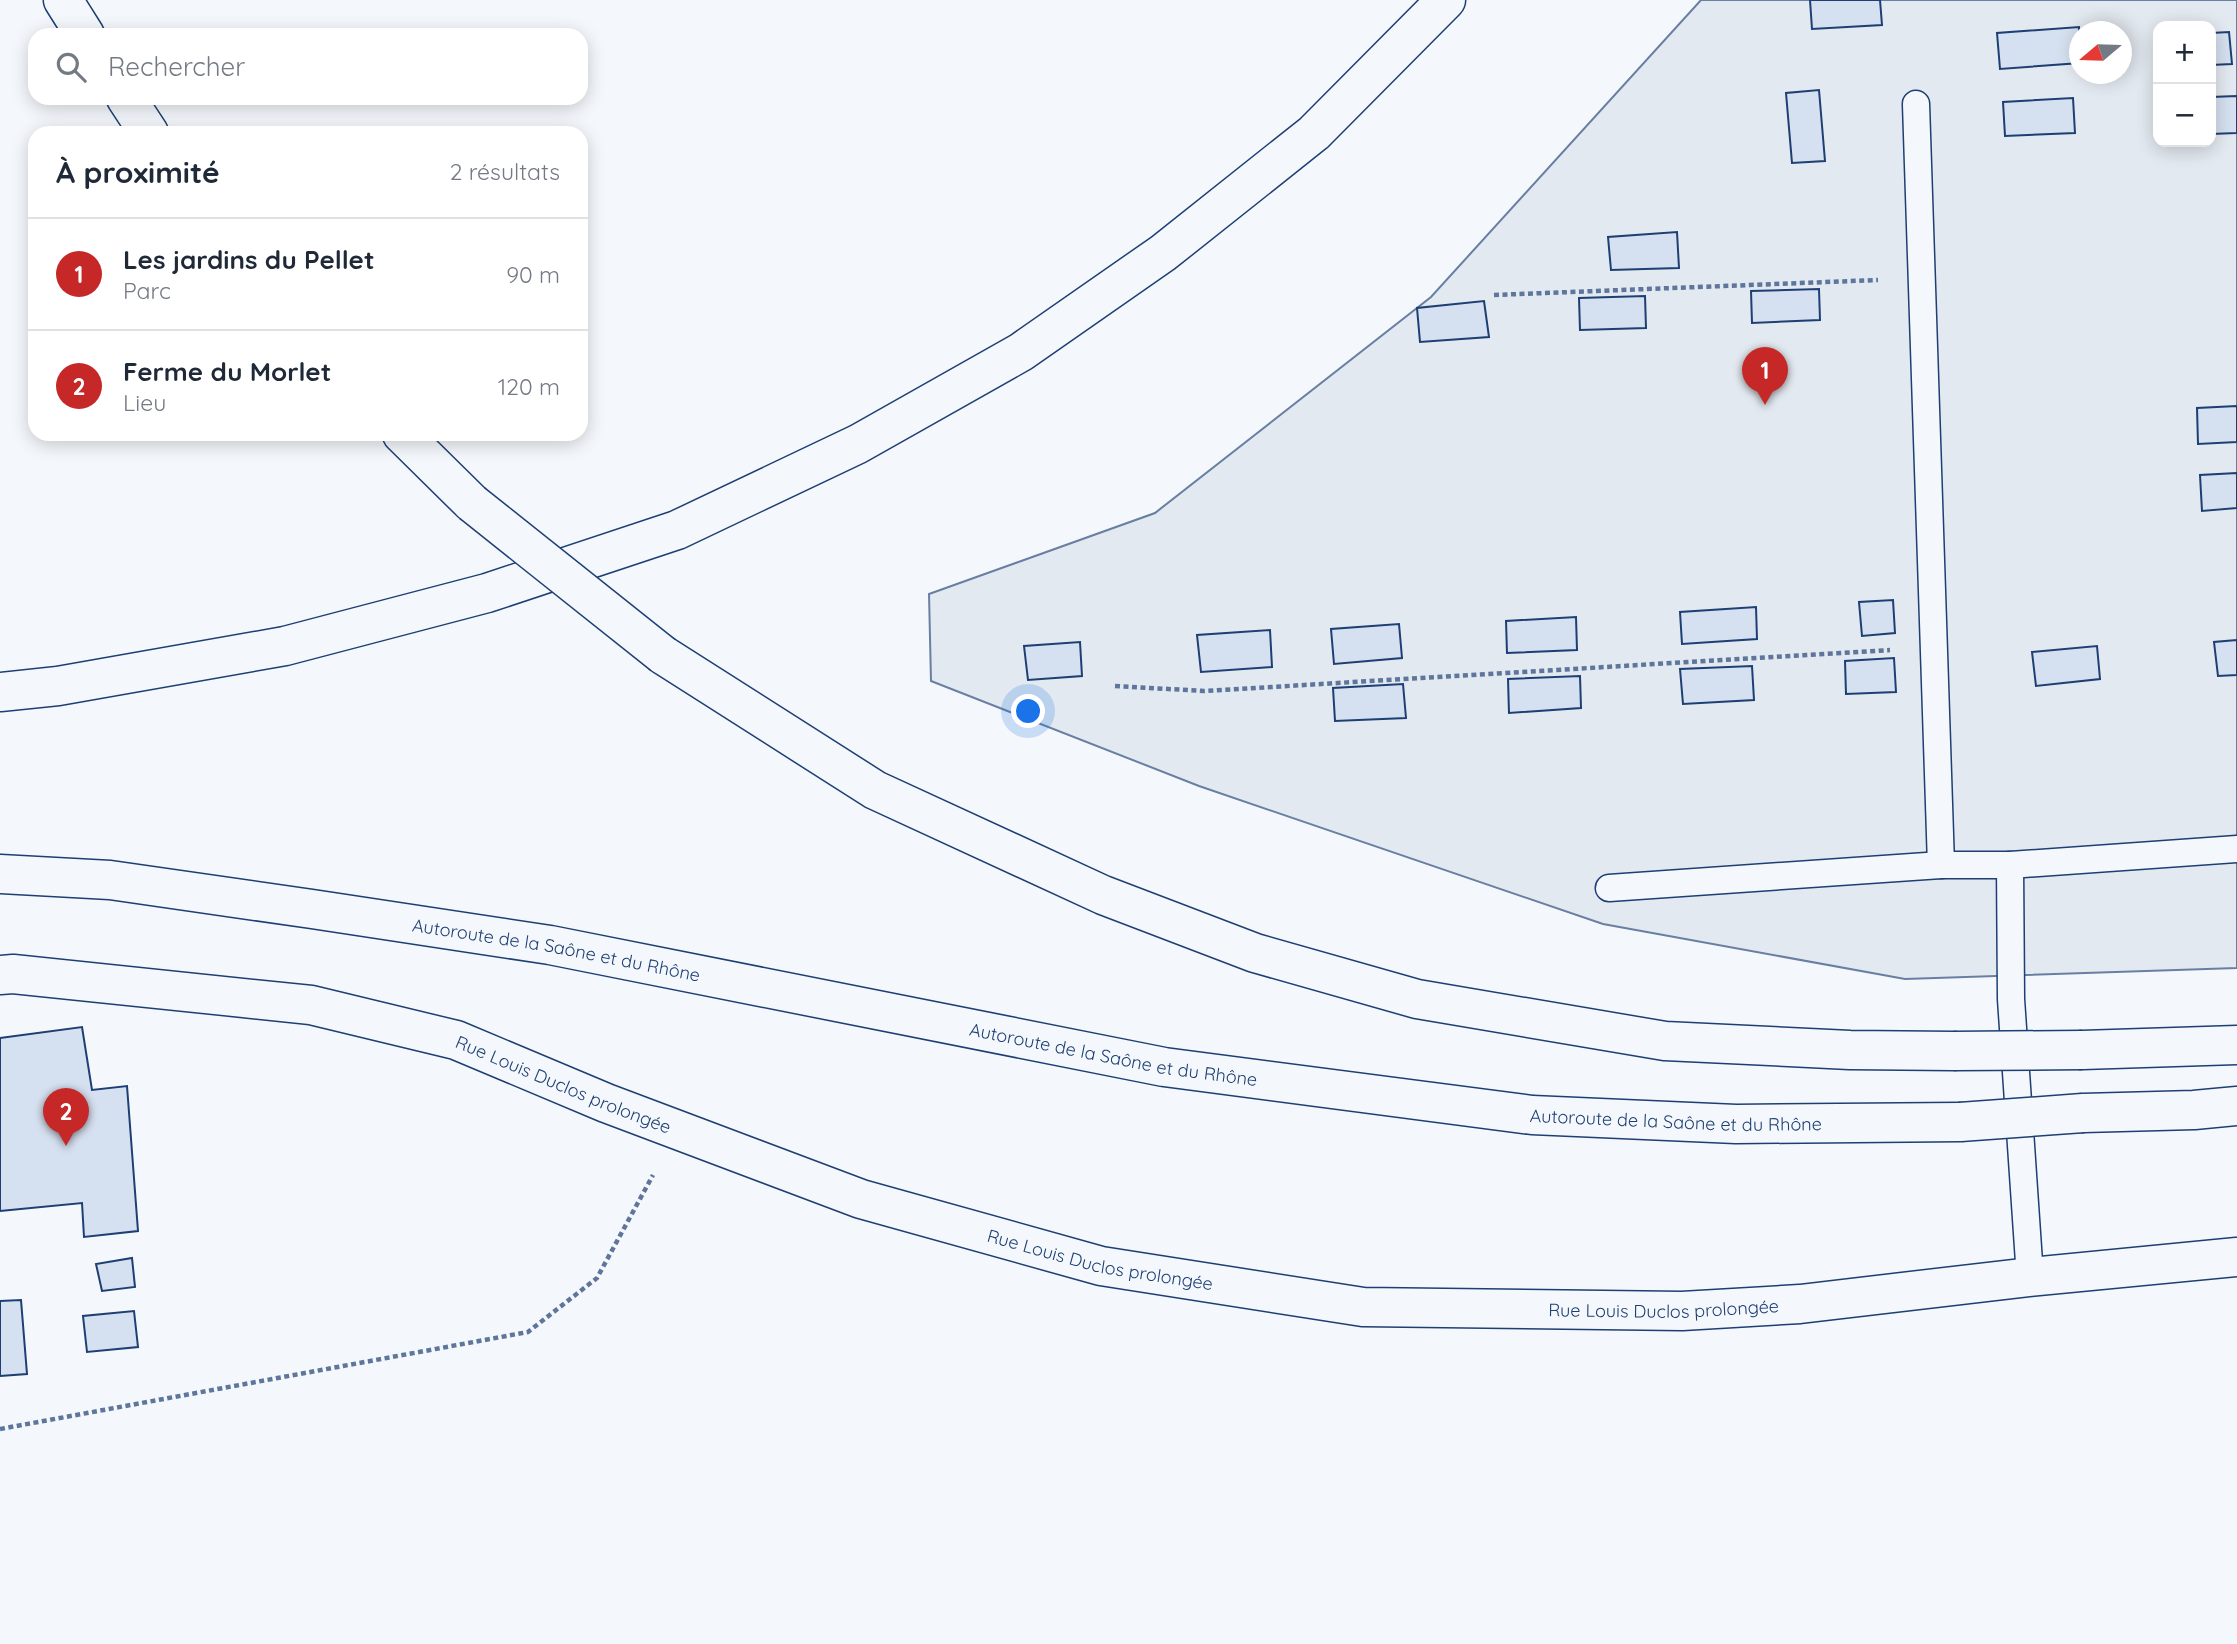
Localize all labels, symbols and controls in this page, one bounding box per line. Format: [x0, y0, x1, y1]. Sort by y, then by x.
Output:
north arrow [2069, 21, 2132, 84]
map controls [2153, 21, 2216, 147]
button: + [2153, 21, 2216, 84]
search box [28, 28, 588, 105]
icon: search [52, 48, 90, 86]
text: Rechercher [108, 50, 245, 83]
button: − [2153, 84, 2216, 147]
text: À proximité [56, 153, 220, 191]
text: 2 résultats [450, 157, 560, 186]
text: Les jardins du Pellet [123, 243, 375, 276]
text: 1 [75, 260, 83, 289]
text: 90 m [506, 260, 560, 289]
text: Parc [123, 276, 171, 305]
pin: 1 [1742, 347, 1788, 405]
text: Ferme du Morlet [123, 355, 331, 388]
text: 2 [72, 372, 86, 401]
text: 120 m [498, 372, 560, 401]
text: Lieu [123, 388, 166, 417]
your location [1011, 694, 1045, 728]
street label: Autoroute de la Saône et du Rhône [411, 913, 702, 986]
street label: Autoroute de la Saône et du Rhône [968, 1017, 1259, 1091]
street label: Rue Louis Duclos prolongée [452, 1030, 674, 1138]
pin: 2 [43, 1088, 89, 1146]
street label: Autoroute de la Saône et du Rhône [1529, 1103, 1822, 1136]
street label: Rue Louis Duclos prolongée [985, 1223, 1215, 1295]
street label: Rue Louis Duclos prolongée [1548, 1294, 1780, 1323]

